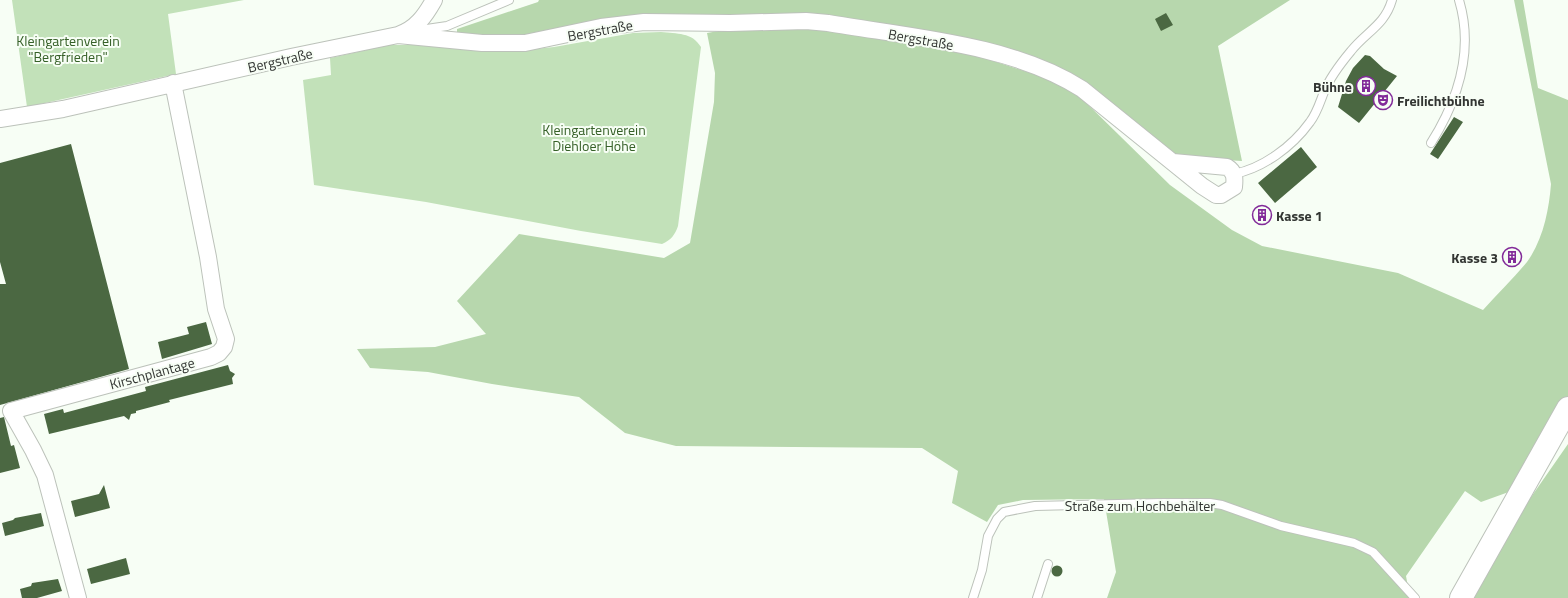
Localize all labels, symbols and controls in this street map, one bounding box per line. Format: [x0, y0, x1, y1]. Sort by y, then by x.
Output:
street label: Bergstraße [566, 14, 634, 46]
street label: Bergstraße [887, 23, 955, 55]
park label: Kleingartenverein "Bergfrieden" [16, 30, 120, 67]
street label: Bergstraße [245, 42, 315, 78]
building icon: Bühne [1355, 75, 1377, 97]
place label: Bühne [1313, 76, 1352, 97]
theatre icon: Freilichtbühne [1372, 89, 1394, 111]
place label: Freilichtbühne [1397, 90, 1485, 111]
park label: Kleingartenverein Diehloer Höhe [542, 119, 646, 156]
building icon: Kasse 1 [1251, 204, 1273, 226]
place label: Kasse 1 [1276, 205, 1323, 226]
building icon: Kasse 3 [1501, 246, 1523, 268]
place label: Kasse 3 [1451, 247, 1498, 268]
street label: Kirschplantage [107, 352, 197, 394]
street label: Straße zum Hochbehälter [1065, 495, 1215, 516]

